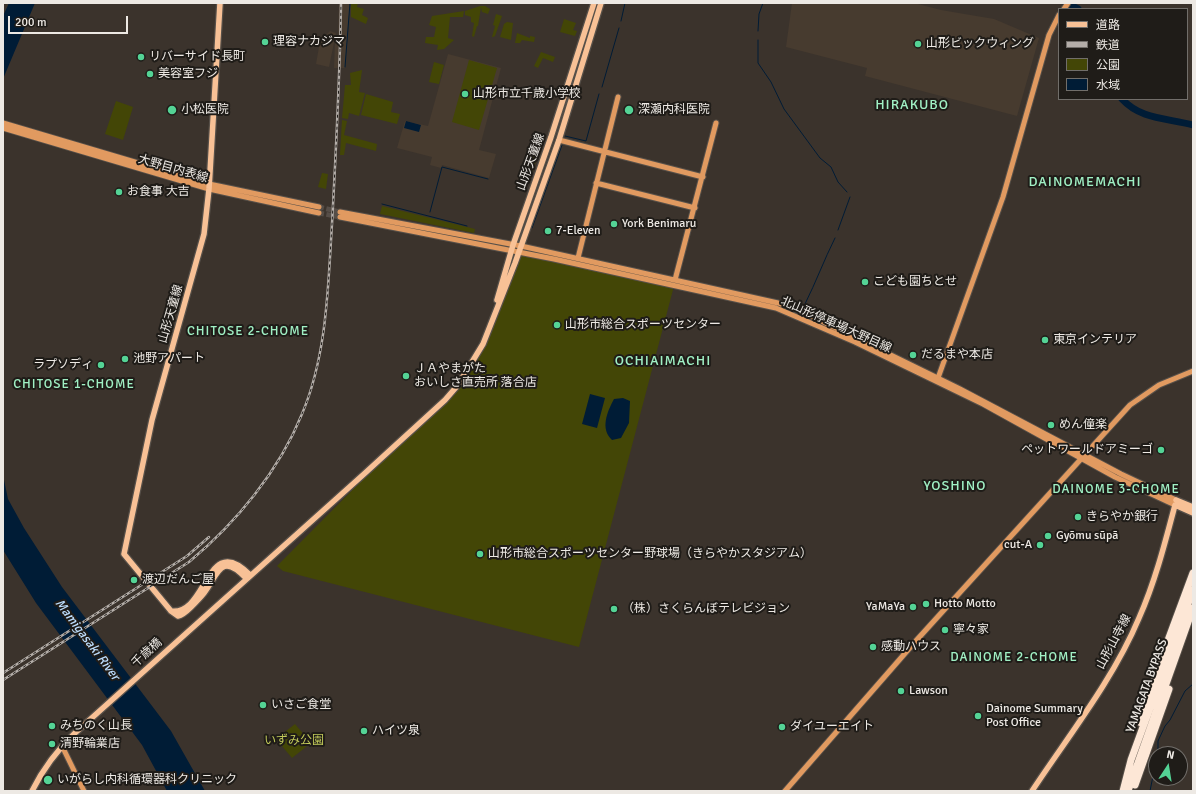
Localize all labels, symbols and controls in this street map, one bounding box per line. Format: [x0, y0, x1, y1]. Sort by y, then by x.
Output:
scale bar [10, 8, 130, 34]
legend [1058, 8, 1188, 100]
text: 200 m [15, 15, 47, 30]
text: 道路 [1096, 18, 1120, 33]
place label: 理容ナカジマ [273, 35, 345, 49]
marker: 理容ナカジマ [260, 37, 270, 47]
place label: 山形ビックウィング [926, 37, 1034, 51]
text: 鉄道 [1096, 38, 1120, 53]
marker: 山形ビックウィング [913, 39, 923, 49]
place label: リバーサイド長町 [149, 50, 245, 64]
marker: リバーサイド長町 [136, 52, 146, 62]
text: 公園 [1096, 58, 1120, 73]
place label: 美容室フジ [158, 67, 218, 81]
marker: 美容室フジ [145, 69, 155, 79]
text: 水域 [1096, 78, 1120, 93]
place label: 山形市立千歳小学校 [473, 87, 581, 101]
marker: 山形市立千歳小学校 [460, 89, 470, 99]
district label: HIRAKUBO [875, 97, 949, 113]
place label: 小松医院 [181, 103, 229, 117]
place label: 深瀬内科医院 [638, 103, 710, 117]
marker: 小松医院 [166, 104, 178, 116]
marker: 深瀬内科医院 [623, 104, 635, 116]
street label: 山形天童線 [514, 131, 548, 193]
street label: 大野目内表線 [136, 152, 210, 186]
district label: DAINOMEMACHI [1028, 174, 1142, 190]
place label: お食事 大吉 [127, 185, 190, 199]
marker: お食事 大吉 [114, 187, 124, 197]
place label: York Benimaru [622, 217, 696, 231]
marker: York Benimaru [609, 219, 619, 229]
place label: 7-Eleven [556, 224, 601, 238]
marker: 7-Eleven [543, 226, 553, 236]
place label: こども園ちとせ [873, 275, 957, 289]
marker: こども園ちとせ [860, 277, 870, 287]
street label: 山形天童線 [156, 283, 186, 345]
street label: 北山形停車場大野目線 [778, 294, 894, 356]
place label: 山形市総合スポーツセンター [565, 318, 721, 332]
marker: 山形市総合スポーツセンター [552, 320, 562, 330]
district label: CHITOSE 2-CHOME [187, 324, 309, 340]
place label: 東京インテリア [1053, 333, 1137, 347]
marker: 東京インテリア [1040, 335, 1050, 345]
place label: だるまや本店 [921, 348, 993, 362]
marker: だるまや本店 [908, 350, 918, 360]
place label: 池野アパート [133, 352, 205, 366]
district label: OCHIAIMACHI [615, 353, 711, 369]
marker: 池野アパート [120, 354, 130, 364]
place label: ラプソディ [33, 358, 93, 372]
marker: ラプソディ [96, 360, 106, 370]
place label: ＪＡやまがた おいしさ直売所 落合店 [414, 362, 537, 390]
marker: ＪＡやまがた おいしさ直売所 落合店 [401, 371, 411, 381]
district label: CHITOSE 1-CHOME [13, 377, 135, 393]
place label: めん僮楽 [1059, 418, 1107, 432]
marker: めん僮楽 [1046, 420, 1056, 430]
place label: ペットワールドアミーゴ [1021, 443, 1153, 457]
marker: ペットワールドアミーゴ [1156, 445, 1166, 455]
district label: YOSHINO [923, 478, 987, 494]
district label: DAINOME 3-CHOME [1052, 482, 1180, 498]
place label: きらやか銀行 [1086, 510, 1158, 524]
marker: きらやか銀行 [1073, 512, 1083, 522]
place label: Gyōmu sūpā [1056, 529, 1118, 543]
marker: Gyōmu sūpā [1043, 531, 1053, 541]
place label: cut-A [1004, 538, 1032, 552]
marker: cut-A [1035, 540, 1045, 550]
place label: 山形市総合スポーツセンター野球場（きらやかスタジアム） [488, 547, 812, 561]
marker: 山形市総合スポーツセンター野球場（きらやかスタジアム） [475, 549, 485, 559]
place label: 渡辺だんご屋 [142, 573, 214, 587]
marker: 渡辺だんご屋 [129, 575, 139, 585]
water label: Mamigasaki River [51, 596, 123, 684]
place label: Hotto Motto [934, 597, 996, 611]
marker: Hotto Motto [921, 599, 931, 609]
place label: YaMaYa [866, 600, 905, 614]
place label: （株）さくらんぼテレビジョン [622, 602, 790, 616]
marker: YaMaYa [908, 602, 918, 612]
marker: （株）さくらんぼテレビジョン [609, 604, 619, 614]
street label: 山形山寺線 [1094, 612, 1134, 672]
place label: 寧々家 [953, 623, 989, 637]
marker: 寧々家 [940, 625, 950, 635]
street label: 千歳橋 [129, 636, 165, 670]
street label: YAMAGATA BYPASS [1123, 637, 1171, 735]
place label: 感動ハウス [881, 640, 941, 654]
marker: 感動ハウス [868, 642, 878, 652]
district label: DAINOME 2-CHOME [950, 650, 1078, 666]
place label: Lawson [909, 684, 948, 698]
marker: Lawson [896, 686, 906, 696]
place label: いさご食堂 [271, 698, 331, 712]
marker: いさご食堂 [258, 700, 268, 710]
place label: Dainome Summary Post Office [986, 702, 1083, 730]
marker: Dainome Summary Post Office [973, 711, 983, 721]
place label: みちのく山長 [60, 719, 132, 733]
place label: ダイユーエイト [790, 720, 874, 734]
marker: みちのく山長 [47, 721, 57, 731]
marker: ダイユーエイト [777, 722, 787, 732]
place label: ハイツ泉 [372, 724, 420, 738]
marker: ハイツ泉 [359, 726, 369, 736]
park label: いずみ公園 [264, 734, 324, 748]
place label: 清野輪業店 [60, 737, 120, 751]
marker: 清野輪業店 [47, 739, 57, 749]
north arrow [1148, 746, 1188, 786]
text: N [1165, 748, 1175, 762]
place label: いがらし内科循環器科クリニック [57, 773, 237, 787]
marker: いがらし内科循環器科クリニック [42, 774, 54, 786]

